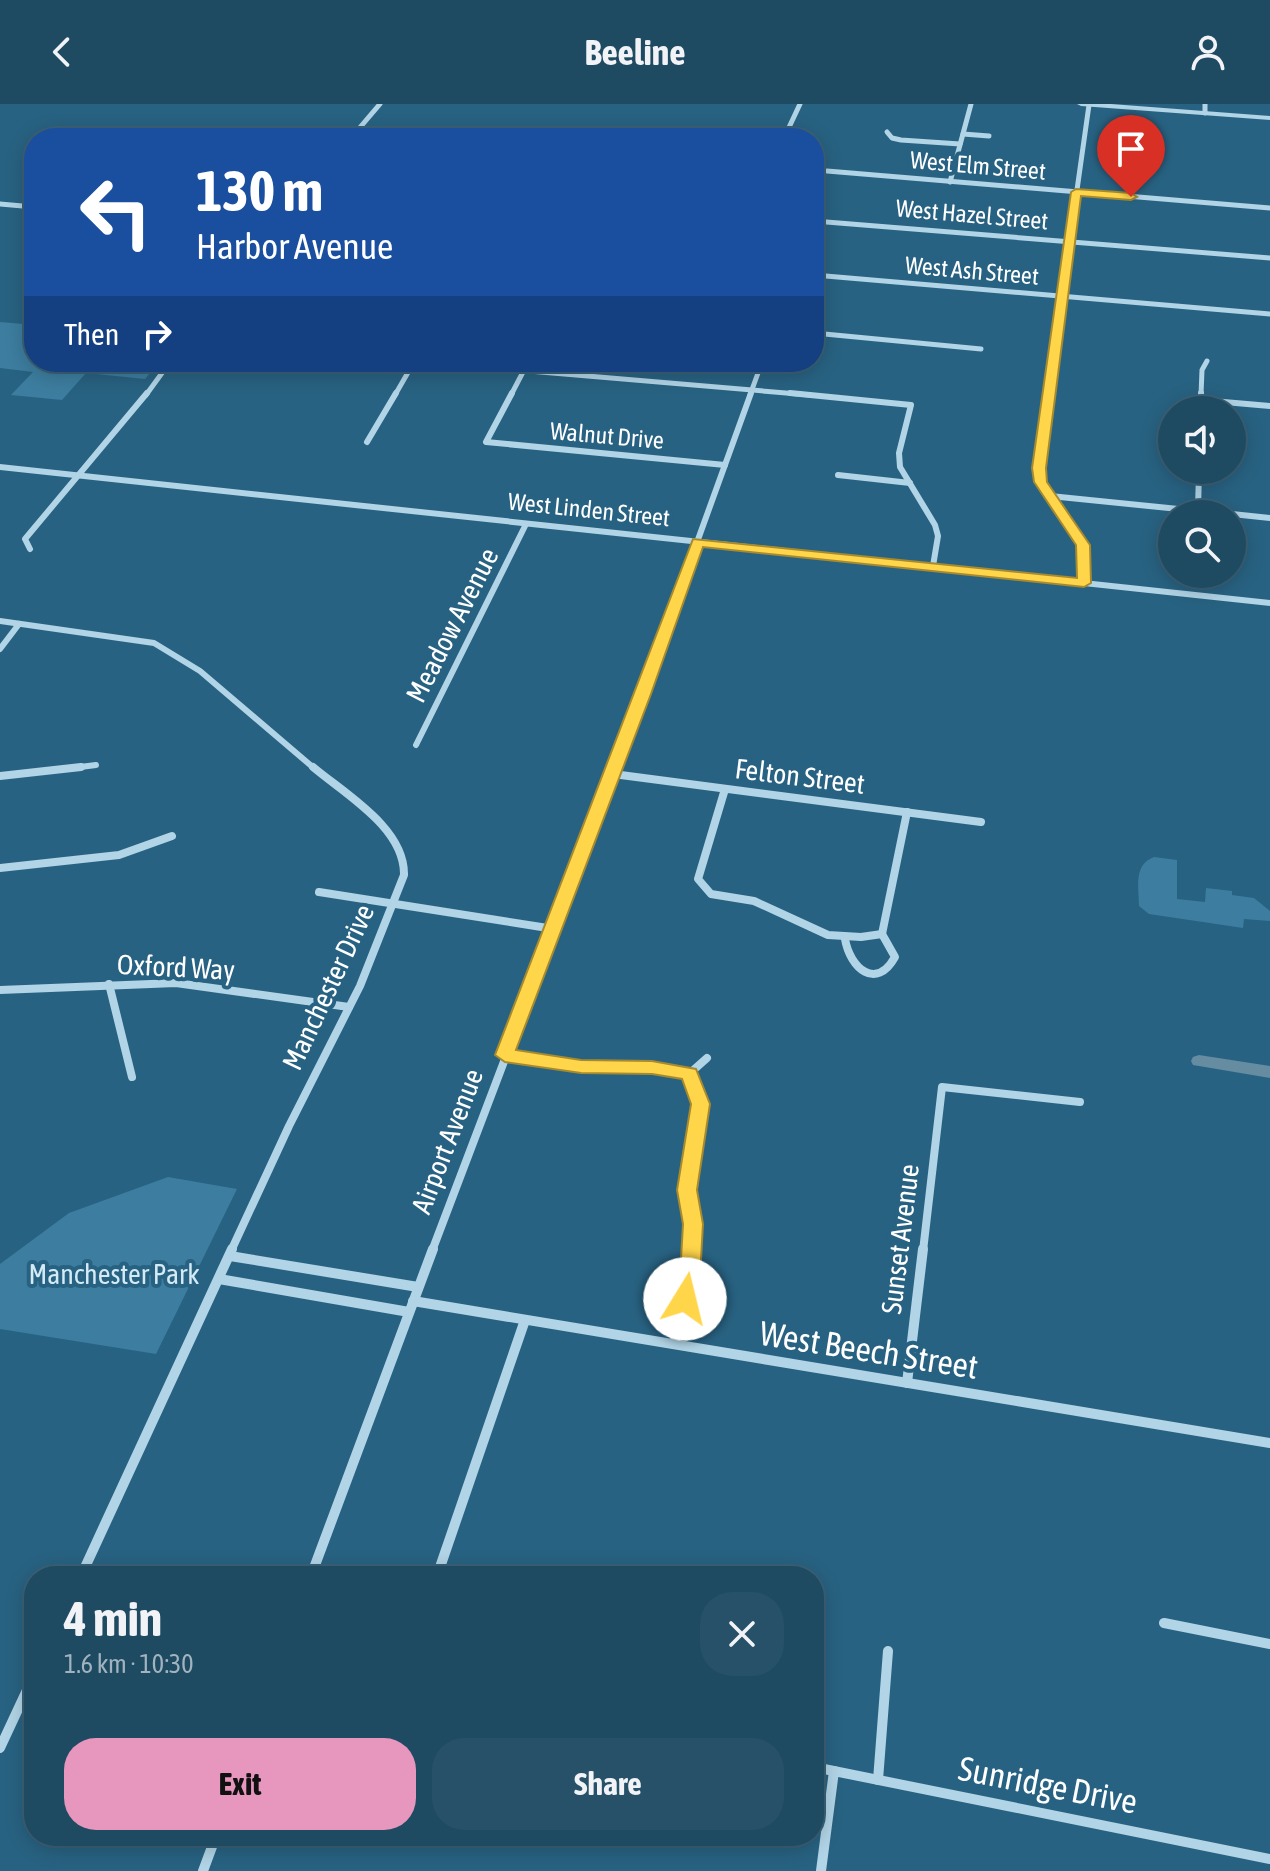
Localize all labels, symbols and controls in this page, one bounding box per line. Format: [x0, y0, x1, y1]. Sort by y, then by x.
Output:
icon: back [40, 30, 84, 74]
icon: person [1186, 30, 1230, 74]
text: Beeline [584, 31, 686, 73]
pin [1097, 115, 1165, 197]
icon: arrive [1109, 127, 1153, 171]
street label: West Elm Street [909, 146, 1047, 185]
text: 130 m [196, 159, 323, 223]
icon: left [64, 160, 168, 264]
street label: West Hazel Street [895, 194, 1049, 235]
text: Harbor Avenue [196, 225, 393, 267]
street label: West Ash Street [904, 251, 1040, 290]
icon: right [135, 312, 179, 356]
text: Then [64, 317, 119, 351]
map controls [1158, 396, 1246, 588]
button: sound [1158, 396, 1246, 484]
street label: Walnut Drive [549, 417, 665, 454]
street label: West Linden Street [507, 488, 671, 531]
button: search [1158, 500, 1246, 588]
street label: Meadow Avenue [399, 543, 505, 707]
street label: Felton Street [733, 752, 867, 800]
street label: Manchester Drive [276, 899, 380, 1075]
street label: Oxford Way [116, 948, 236, 986]
street label: Airport Avenue [405, 1064, 489, 1218]
street label: Sunset Avenue [875, 1162, 925, 1316]
position arrow [643, 1257, 727, 1341]
park label: Manchester Park [28, 1258, 200, 1290]
street label: West Beech Street [757, 1313, 981, 1386]
text: 4 min [64, 1591, 162, 1646]
button: close [700, 1592, 784, 1676]
text: 1.6 km · 10:30 [64, 1649, 194, 1679]
button: Exit [64, 1738, 416, 1830]
button: Share [432, 1738, 784, 1830]
street label: Sunridge Drive [955, 1748, 1141, 1821]

